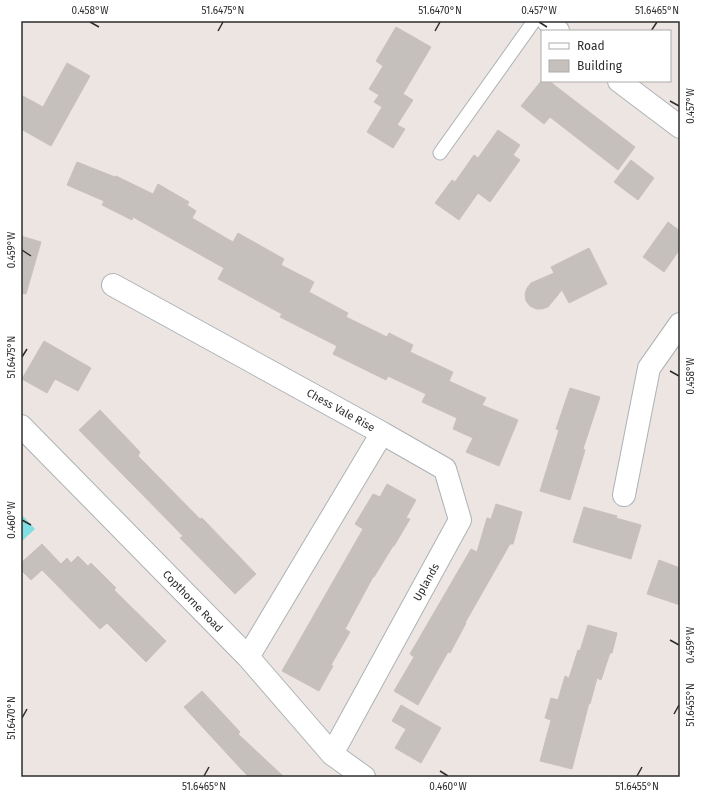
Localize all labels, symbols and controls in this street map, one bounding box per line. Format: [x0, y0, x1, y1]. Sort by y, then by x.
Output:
text: 0.458°W [72, 5, 109, 17]
text: 51.6475°N [202, 5, 244, 17]
text: 51.6470°N [418, 5, 462, 17]
text: 0.457°W [521, 5, 558, 17]
text: 51.6465°N [635, 5, 679, 17]
legend [541, 30, 671, 82]
text: Road [577, 39, 605, 53]
text: Building [577, 59, 623, 73]
text: 0.457°W [685, 87, 697, 124]
text: 0.459°W [6, 231, 18, 268]
text: 51.6475°N [6, 336, 18, 378]
text: 0.458°W [685, 357, 697, 394]
street label: Chess Vale Rise [304, 386, 377, 435]
text: 0.460°W [6, 501, 18, 539]
street label: Uplands [411, 561, 442, 603]
street label: Copthorne Road [160, 568, 225, 635]
text: 0.459°W [685, 626, 697, 663]
text: 51.6455°N [685, 683, 697, 727]
text: 51.6470°N [6, 696, 18, 740]
text: 51.6465°N [182, 781, 226, 793]
text: 0.460°W [429, 781, 467, 793]
text: 51.6455°N [615, 781, 659, 793]

